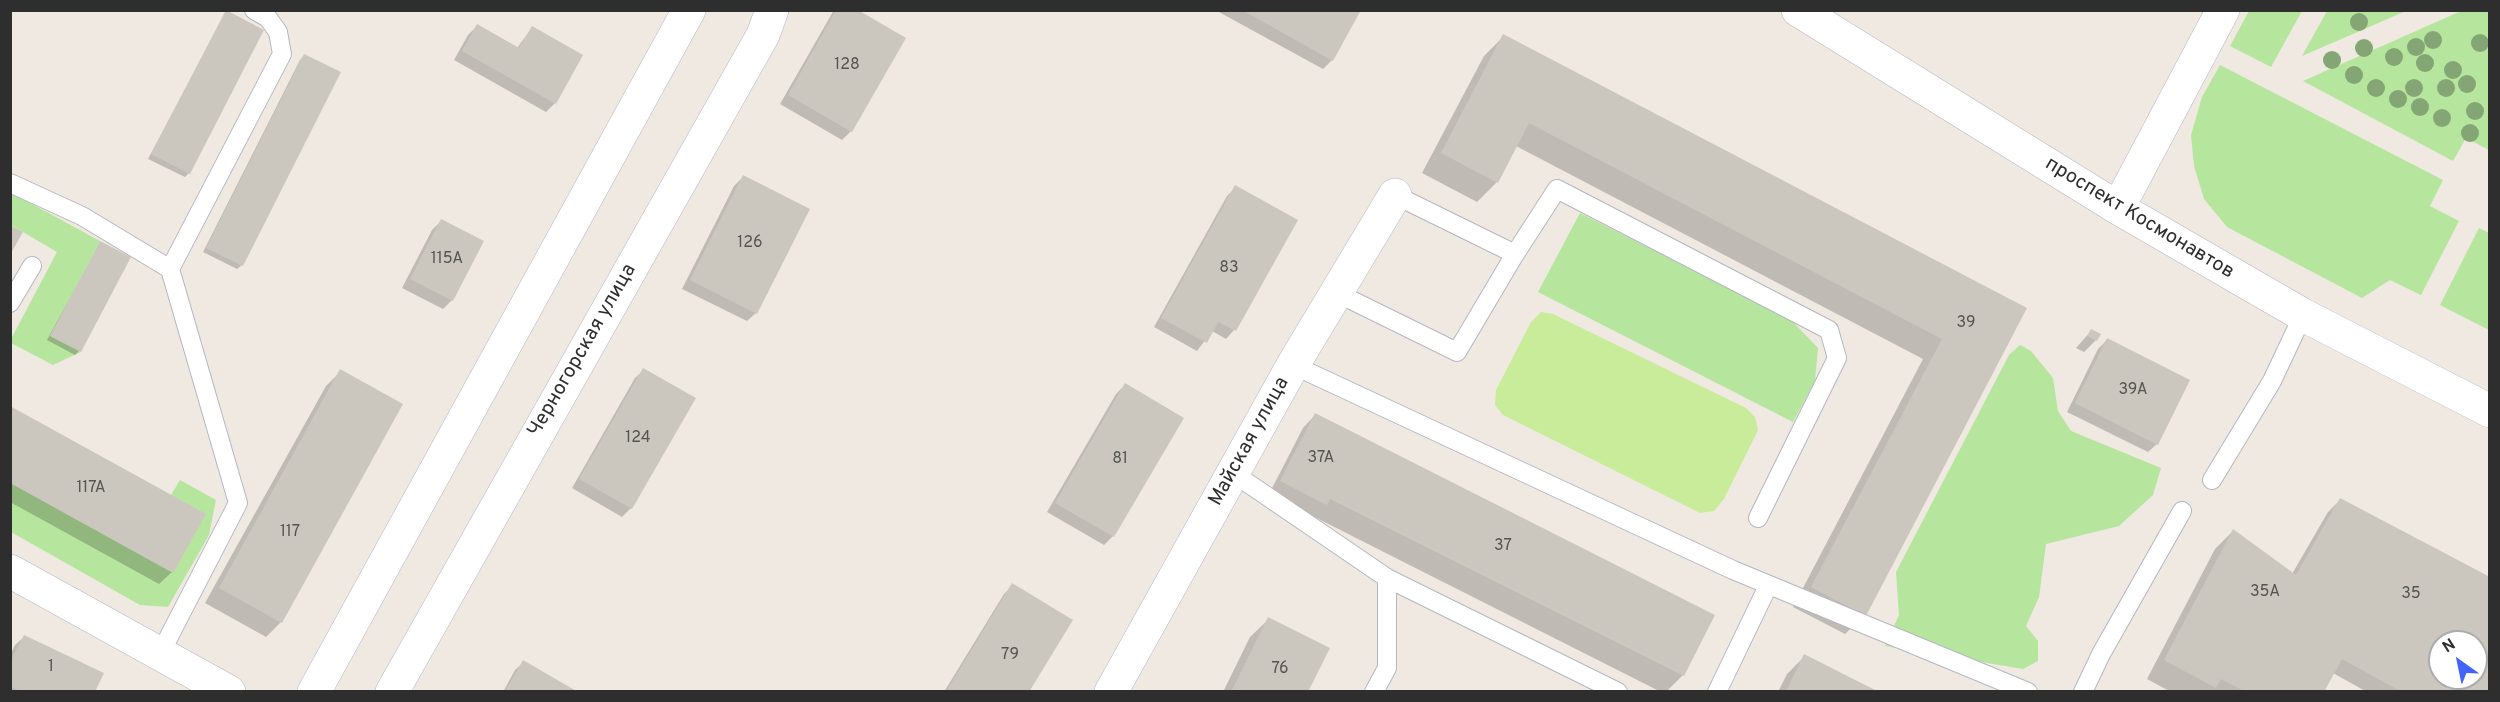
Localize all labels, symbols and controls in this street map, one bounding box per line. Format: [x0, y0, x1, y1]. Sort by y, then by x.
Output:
house number: 128 [834, 56, 860, 76]
street label: проспект Космонавтов [2040, 153, 2238, 285]
house number: 126 [737, 234, 763, 254]
house number: 115А [431, 250, 463, 270]
house number: 83 [1219, 259, 1239, 279]
street label: Черногорская улица [524, 260, 642, 442]
house number: 39 [1957, 314, 1975, 334]
street label: Майская улица [1205, 373, 1295, 511]
house number: 39А [2118, 381, 2148, 401]
house number: 124 [625, 429, 651, 449]
house number: 37А [1308, 449, 1334, 469]
house number: 81 [1112, 450, 1128, 470]
house number: 117А [76, 479, 106, 499]
house number: 117 [280, 523, 300, 543]
house number: 37 [1494, 537, 1512, 557]
house number: 35А [2250, 583, 2280, 603]
house number: 35 [2401, 585, 2421, 605]
north arrow [2428, 630, 2488, 690]
text: N [2439, 635, 2460, 658]
house number: 79 [1001, 646, 1019, 666]
house number: 1 [48, 658, 54, 678]
house number: 76 [1271, 660, 1289, 680]

